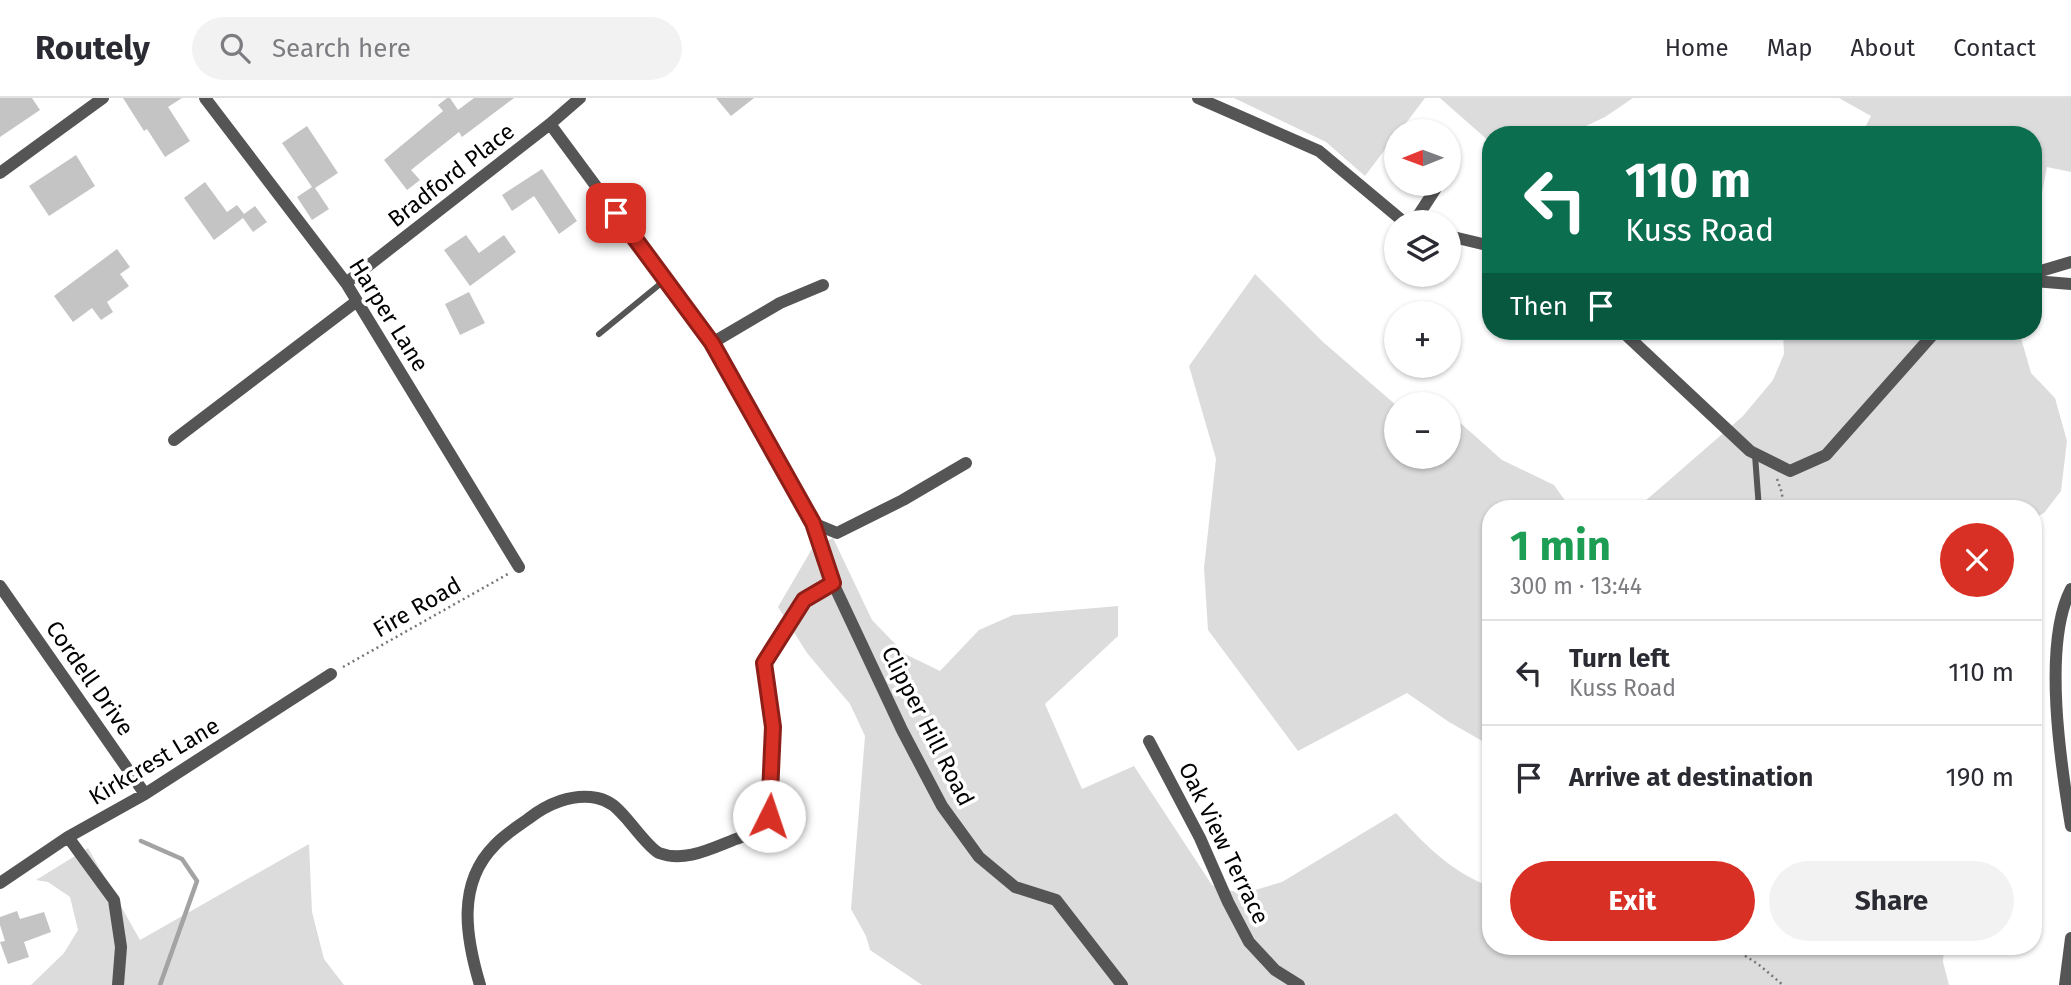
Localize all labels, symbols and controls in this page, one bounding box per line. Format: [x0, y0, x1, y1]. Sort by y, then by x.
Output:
search box [192, 17, 682, 80]
text: Routely [35, 28, 150, 68]
icon: search [216, 29, 254, 67]
text: Search here [272, 33, 411, 64]
text: Home [1665, 34, 1729, 62]
text: Map [1767, 34, 1813, 62]
text: About [1851, 34, 1915, 62]
text: Contact [1953, 34, 2036, 62]
street label: Bradford Place [382, 117, 520, 233]
north arrow [1384, 119, 1461, 196]
map controls [1384, 119, 1461, 469]
text: 110 m [1625, 151, 1751, 210]
icon: left [1510, 154, 1601, 245]
pin [586, 183, 646, 243]
icon: arrive [597, 194, 635, 232]
button: layers [1384, 210, 1461, 287]
text: Kuss Road [1625, 211, 1774, 249]
street label: Harper Lane [343, 253, 435, 377]
icon: arrive [1582, 287, 1620, 325]
text: Then [1510, 291, 1568, 322]
button: + [1384, 301, 1461, 378]
button: − [1384, 392, 1461, 469]
text: 1 min [1510, 521, 1611, 571]
button: close [1940, 523, 2014, 597]
street label: Fire Road [368, 571, 466, 643]
text: 300 m · 13:44 [1510, 572, 1642, 600]
street label: Cordell Drive [40, 615, 140, 741]
street label: Clipper Hill Road [876, 641, 980, 811]
text: Turn left [1569, 643, 1670, 674]
icon: left [1510, 654, 1548, 692]
text: 110 m [1948, 657, 2014, 688]
text: Kuss Road [1569, 674, 1676, 702]
street label: Kirkcrest Lane [84, 711, 224, 811]
street label: Oak View Terrace [1173, 758, 1275, 928]
icon: arrive [1510, 759, 1548, 797]
text: Arrive at destination [1569, 762, 1813, 793]
text: 190 m [1945, 762, 2014, 793]
position arrow [732, 779, 806, 853]
button: Exit [1510, 861, 1755, 941]
button: Share [1769, 861, 2014, 941]

